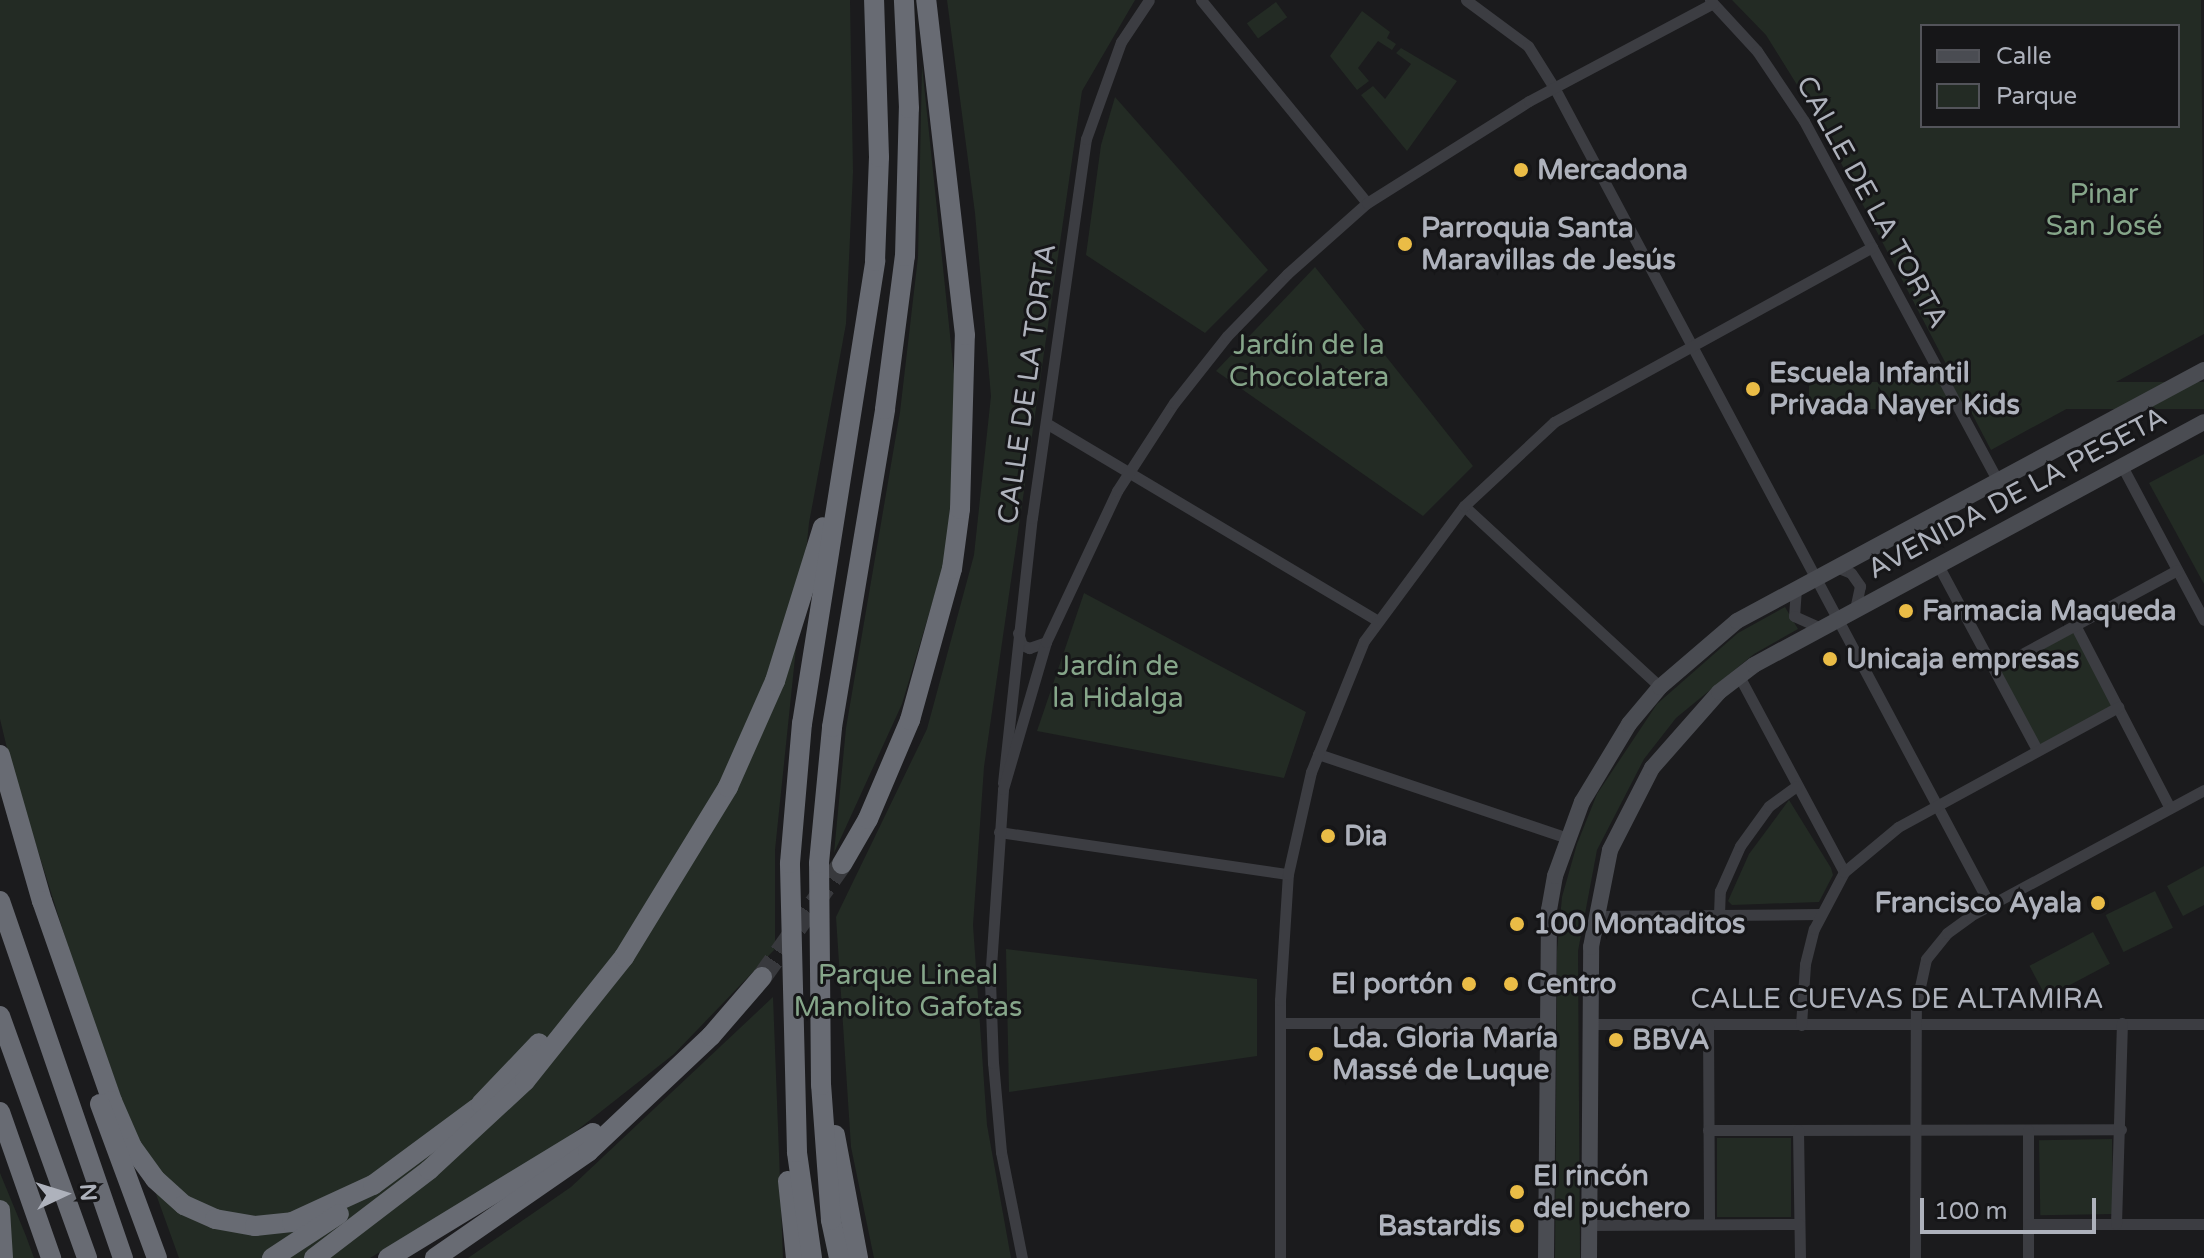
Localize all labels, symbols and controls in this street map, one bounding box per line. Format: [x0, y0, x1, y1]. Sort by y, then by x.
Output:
legend [1920, 24, 2180, 128]
text: Calle [1996, 42, 2052, 71]
street label: CALLE DE LA TORTA [1789, 70, 1955, 334]
text: Parque [1996, 82, 2077, 111]
place label: Mercadona [1537, 153, 1688, 187]
marker: Mercadona [1512, 161, 1530, 179]
park label: Pinar San José [2046, 177, 2162, 243]
place label: Parroquia Santa Maravillas de Jesús [1421, 211, 1676, 277]
marker: Parroquia Santa Maravillas de Jesús [1396, 235, 1414, 253]
street label: CALLE DE LA TORTA [991, 242, 1063, 526]
park label: Jardín de la Chocolatera [1229, 328, 1389, 394]
place label: Escuela Infantil Privada Nayer Kids [1769, 356, 2020, 422]
marker: Escuela Infantil Privada Nayer Kids [1744, 380, 1762, 398]
street label: AVENIDA DE LA PESETA [1862, 400, 2172, 586]
place label: Farmacia Maqueda [1922, 594, 2176, 628]
marker: Farmacia Maqueda [1897, 602, 1915, 620]
place label: Unicaja empresas [1846, 642, 2080, 676]
park label: Jardín de la Hidalga [1052, 649, 1184, 715]
marker: Unicaja empresas [1821, 650, 1839, 668]
place label: Dia [1344, 819, 1387, 853]
marker: Dia [1319, 827, 1337, 845]
place label: Francisco Ayala [1875, 886, 2082, 920]
marker: Francisco Ayala [2089, 894, 2107, 912]
place label: 100 Montaditos [1533, 907, 1745, 941]
marker: 100 Montaditos [1508, 915, 1526, 933]
park label: Parque Lineal Manolito Gafotas [794, 958, 1022, 1024]
place label: El portón [1331, 967, 1453, 1001]
place label: Centro [1527, 967, 1617, 1001]
marker: El portón [1460, 975, 1478, 993]
marker: Centro [1502, 975, 1520, 993]
street label: CALLE CUEVAS DE ALTAMIRA [1690, 982, 2104, 1016]
place label: Lda. Gloria María Massé de Luque [1332, 1021, 1558, 1087]
place label: BBVA [1632, 1023, 1710, 1057]
marker: BBVA [1607, 1031, 1625, 1049]
marker: Lda. Gloria María Massé de Luque [1307, 1045, 1325, 1063]
north arrow [24, 1154, 104, 1234]
place label: El rincón del puchero [1533, 1159, 1691, 1225]
scale bar [1924, 1182, 2100, 1232]
text: N [74, 1183, 102, 1202]
marker: El rincón del puchero [1508, 1183, 1526, 1201]
text: 100 m [1934, 1197, 2008, 1226]
place label: Bastardis [1378, 1209, 1501, 1243]
marker: Bastardis [1508, 1217, 1526, 1235]

